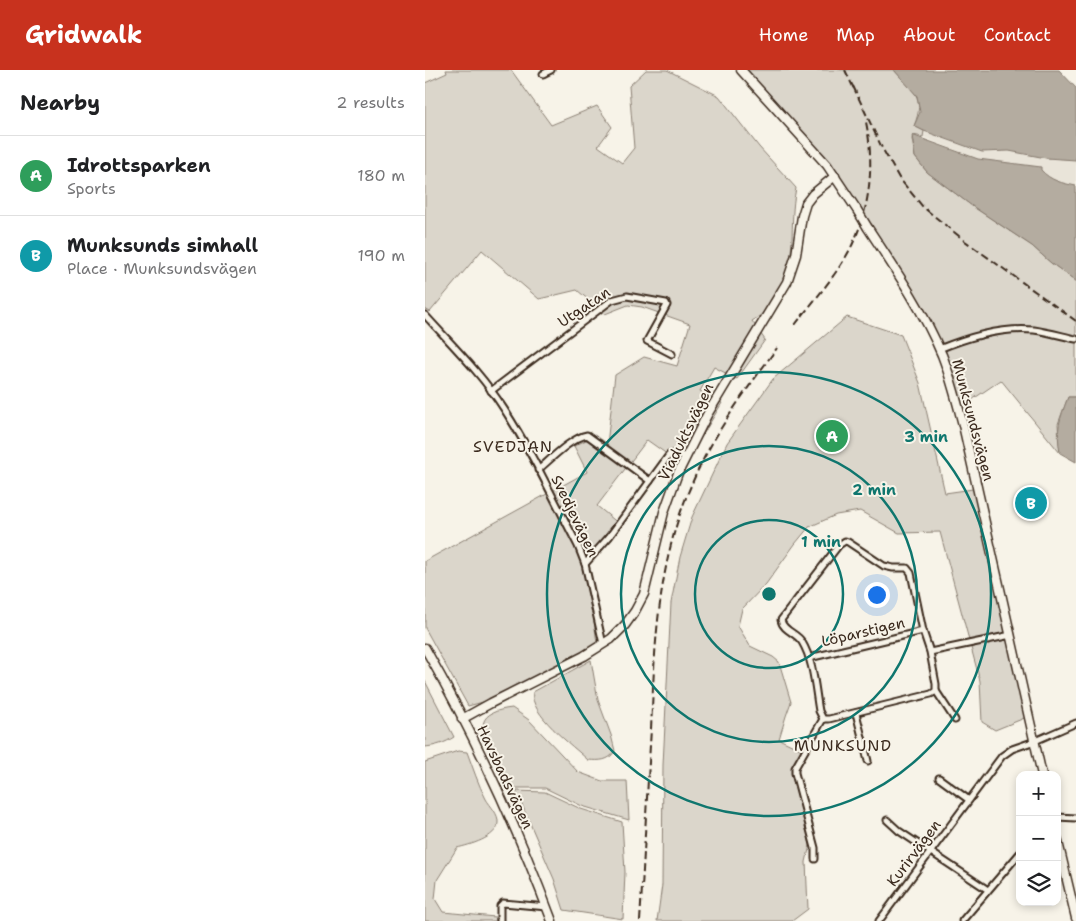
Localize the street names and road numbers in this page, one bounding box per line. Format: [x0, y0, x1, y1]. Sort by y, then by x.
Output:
street label: Utgatan [554, 282, 614, 332]
street label: Munksundsvägen [947, 357, 999, 483]
street label: Viaduktsvägen [654, 380, 718, 484]
street label: Svedjevägen [547, 472, 603, 560]
street label: Löparstigen [819, 613, 907, 651]
street label: Havsbadsvägen [472, 722, 538, 832]
street label: Kurirvägen [882, 816, 946, 890]

